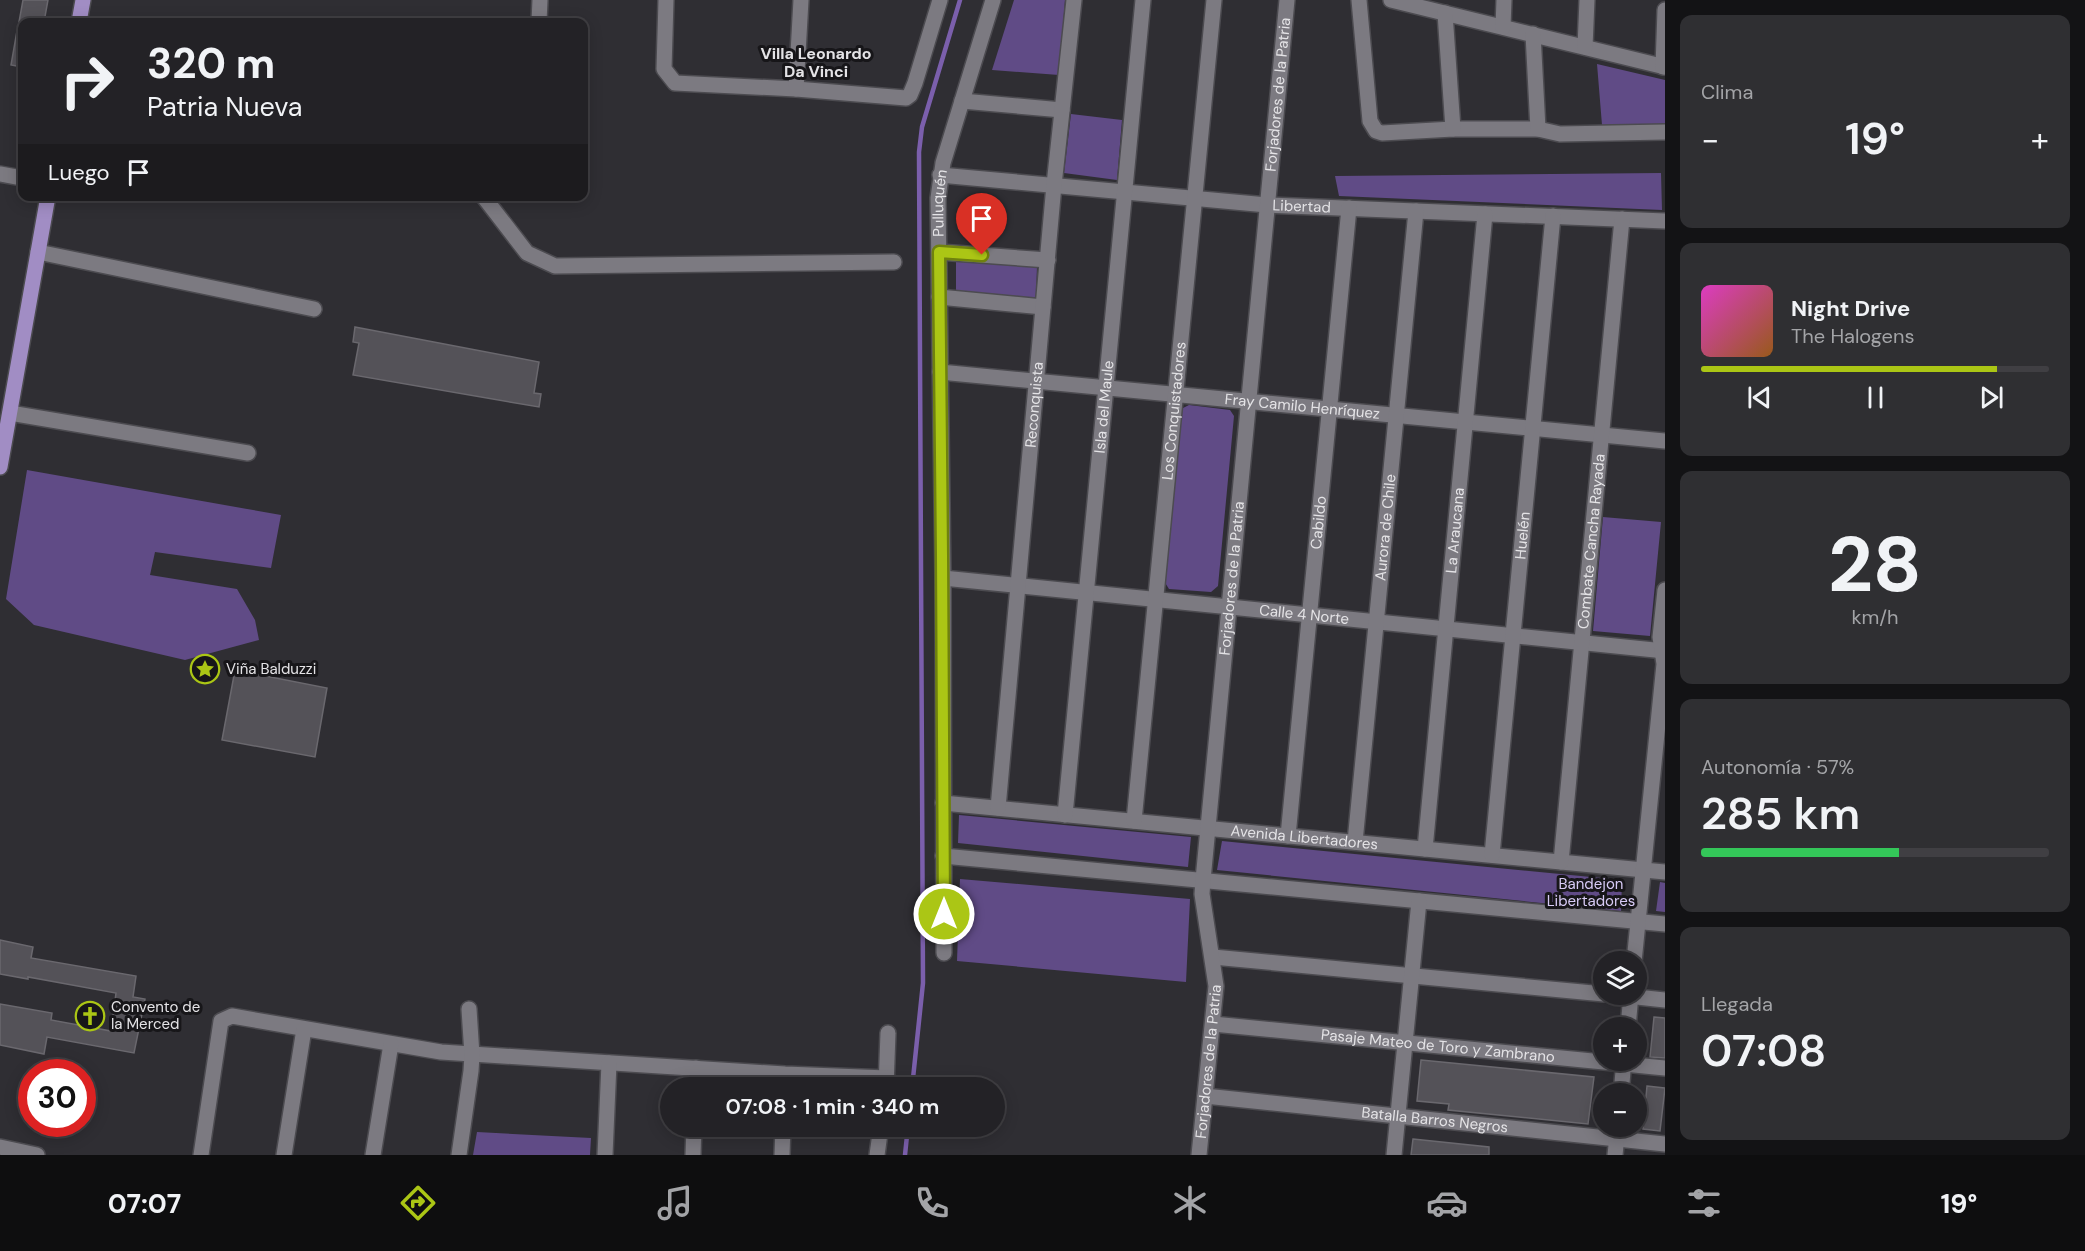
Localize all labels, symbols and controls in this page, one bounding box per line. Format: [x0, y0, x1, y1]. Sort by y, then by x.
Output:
street label: Forjadores de la Patria [1261, 17, 1295, 172]
text: 320 m [147, 36, 275, 91]
icon: right [48, 42, 126, 120]
district label: Villa Leonardo Da Vinci [760, 43, 872, 82]
text: Clima [1701, 79, 1753, 105]
text: Patria Nueva [147, 89, 302, 124]
text: 19° [1845, 109, 1905, 168]
text: − [1701, 118, 1719, 161]
text: + [2031, 118, 2049, 161]
icon: arrive [122, 156, 155, 189]
text: Luego [48, 158, 110, 187]
street label: Pulluquén [928, 168, 952, 237]
pin [956, 193, 1007, 255]
street label: Libertad [1272, 195, 1331, 218]
icon: arrive [965, 202, 998, 235]
text: Night Drive [1791, 294, 1910, 323]
text: The Halogens [1791, 323, 1914, 349]
street label: Los Conquistadores [1157, 341, 1191, 481]
street label: Isla del Maule [1090, 360, 1118, 454]
street label: Reconquista [1020, 361, 1048, 448]
icon: previous [1743, 381, 1776, 414]
icon: pause [1859, 381, 1892, 414]
icon: next [1975, 381, 2008, 414]
street label: Fray Camilo Henríquez [1224, 389, 1381, 424]
street label: Combate Cancha Rayada [1573, 453, 1610, 630]
street label: Aurora de Chile [1370, 473, 1401, 582]
street label: La Araucana [1441, 487, 1469, 574]
street label: Cabildo [1306, 495, 1331, 550]
street label: Forjadores de la Patria [1214, 500, 1249, 656]
street label: Huelén [1510, 511, 1535, 560]
text: 28 [1828, 514, 1922, 615]
street label: Calle 4 Norte [1258, 600, 1350, 629]
text: km/h [1851, 604, 1899, 630]
place icon: Viña Balduzzi [189, 653, 221, 685]
place label: Viña Balduzzi [226, 659, 316, 679]
text: Autonomía · 57% [1701, 754, 1854, 780]
text: 285 km [1701, 784, 1860, 843]
street label: Avenida Libertadores [1230, 821, 1379, 855]
park label: Bandejon Libertadores [1547, 874, 1635, 911]
position arrow [912, 882, 976, 946]
map controls [1593, 951, 1647, 1137]
button: layers [1593, 951, 1647, 1005]
street label: Forjadores de la Patria [1191, 984, 1226, 1139]
text: Llegada [1701, 991, 1773, 1017]
place label: Convento de la Merced [111, 997, 200, 1034]
church icon: Convento de la Merced [74, 1000, 106, 1032]
button: + [1593, 1017, 1647, 1071]
text: 07:08 [1701, 1021, 1826, 1080]
street label: Pasaje Mateo de Toro y Zambrano [1320, 1025, 1556, 1067]
speed limit sign: 30 [18, 1059, 96, 1137]
button: − [1593, 1083, 1647, 1137]
text: 07:08 · 1 min · 340 m [726, 1092, 940, 1121]
street label: Batalla Barros Negros [1360, 1102, 1509, 1138]
icon: directions [397, 1182, 439, 1224]
icon: music [654, 1182, 696, 1224]
icon: phone [911, 1182, 953, 1224]
icon: climate [1169, 1182, 1211, 1224]
icon: car [1426, 1182, 1468, 1224]
icon: filters [1683, 1182, 1725, 1224]
text: 07:07 [108, 1186, 181, 1221]
text: 19° [1941, 1186, 1977, 1221]

